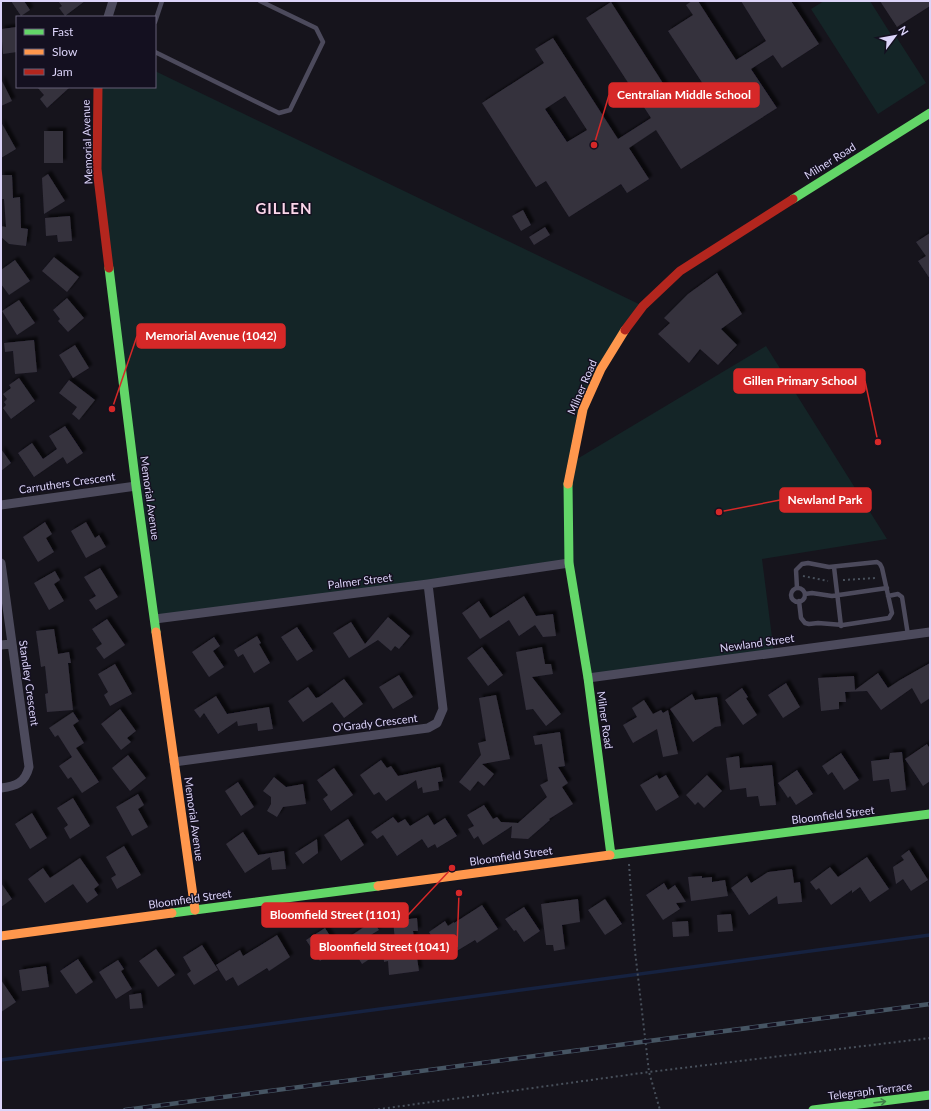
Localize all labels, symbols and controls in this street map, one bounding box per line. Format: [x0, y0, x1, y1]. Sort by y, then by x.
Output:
legend [16, 16, 156, 88]
north arrow [875, 16, 915, 56]
text: N [896, 23, 912, 37]
text: Fast [52, 24, 74, 39]
text: Slow [52, 44, 78, 59]
text: Jam [52, 64, 73, 79]
callout: Centralian Middle School [609, 83, 759, 107]
text: Centralian Middle School [617, 87, 751, 102]
street label: Memorial Avenue [79, 99, 94, 185]
street label: Milner Road [802, 140, 858, 182]
district label: GILLEN [255, 199, 313, 217]
callout: Memorial Avenue (1042) [137, 324, 285, 348]
text: Memorial Avenue (1042) [145, 328, 277, 343]
street label: Milner Road [564, 357, 599, 416]
callout: Gillen Primary School [734, 369, 865, 393]
text: Gillen Primary School [743, 373, 857, 388]
street label: Memorial Avenue [138, 455, 163, 541]
street label: Carruthers Crescent [18, 469, 116, 496]
callout: Newland Park [780, 488, 871, 512]
text: Newland Park [788, 492, 863, 507]
street label: Palmer Street [327, 570, 393, 591]
street label: Newland Street [719, 631, 795, 654]
street label: Standley Crescent [17, 639, 42, 727]
street label: Milner Road [595, 690, 616, 750]
street label: O'Grady Crescent [332, 711, 418, 734]
street label: Memorial Avenue [182, 776, 207, 862]
street label: Bloomfield Street [791, 803, 875, 826]
street label: Bloomfield Street [469, 843, 553, 868]
street label: Bloomfield Street [148, 886, 232, 911]
callout: Bloomfield Street (1101) [262, 903, 408, 927]
text: Bloomfield Street (1101) [270, 907, 400, 922]
callout: Bloomfield Street (1041) [311, 935, 457, 959]
text: Bloomfield Street (1041) [319, 939, 449, 954]
street label: Telegraph Terrace [827, 1079, 913, 1102]
one-way arrow [873, 1098, 886, 1105]

